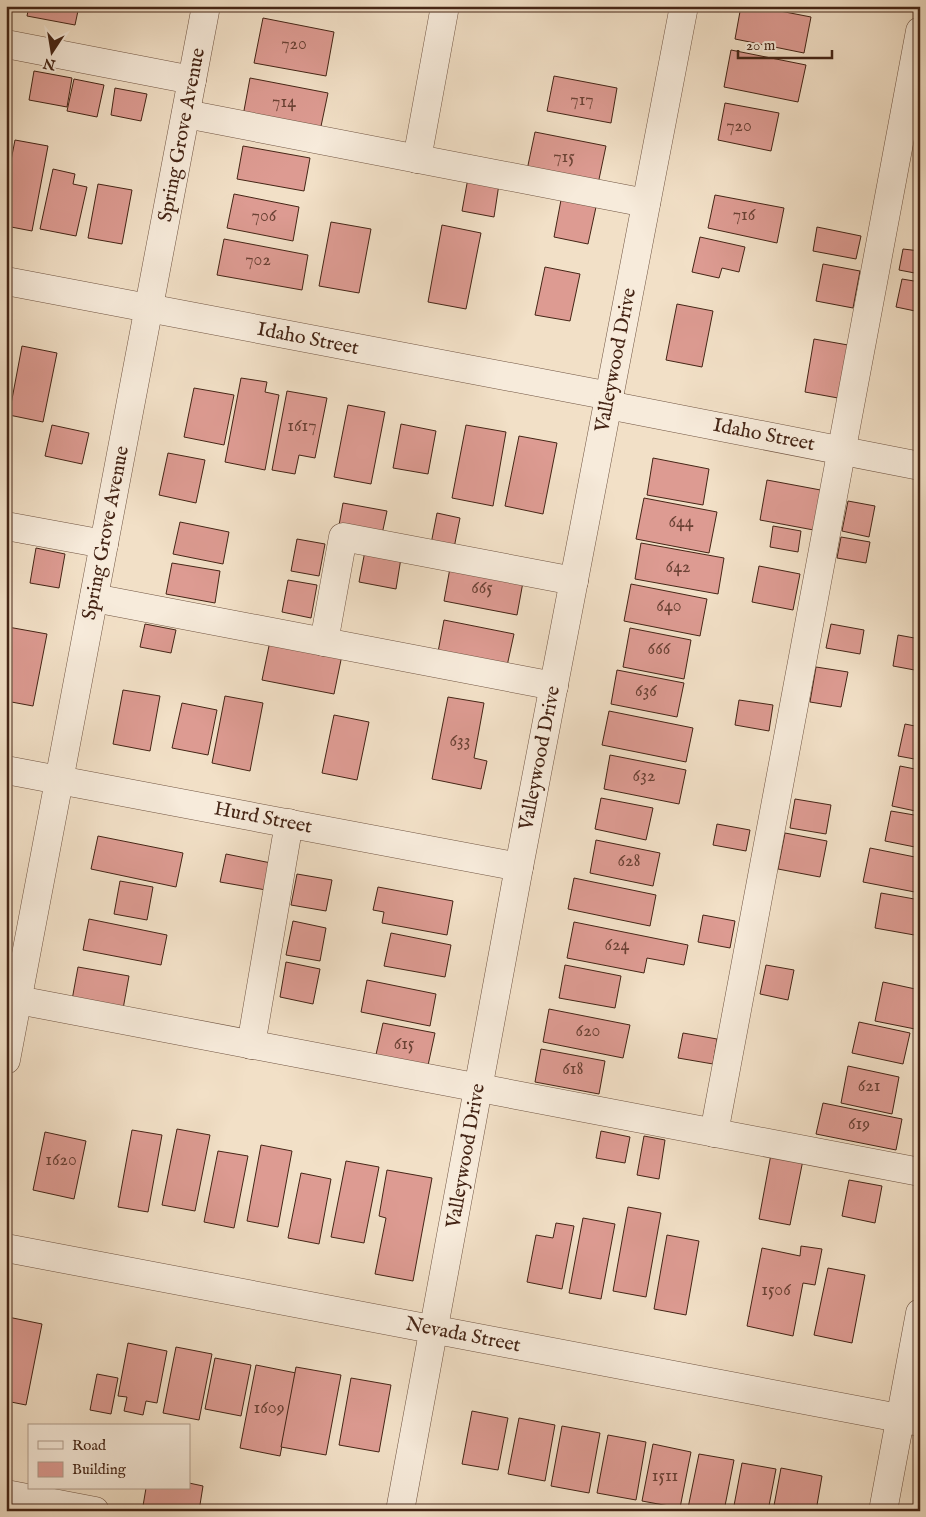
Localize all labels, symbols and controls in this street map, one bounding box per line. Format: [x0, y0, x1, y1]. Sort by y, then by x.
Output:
north arrow [28, 28, 78, 78]
scale bar [738, 28, 832, 60]
house number: 720 [281, 33, 307, 56]
text: 20 m [746, 36, 776, 55]
street label: Spring Grove Avenue [153, 46, 211, 224]
text: N [42, 54, 58, 74]
house number: 717 [570, 89, 594, 112]
house number: 714 [272, 91, 296, 114]
house number: 720 [726, 115, 752, 138]
house number: 715 [553, 146, 575, 169]
house number: 716 [733, 204, 756, 227]
house number: 706 [252, 205, 277, 228]
house number: 702 [245, 249, 271, 272]
street label: Valleywood Drive [590, 286, 642, 435]
street label: Idaho Street [255, 317, 361, 361]
street label: Idaho Street [711, 413, 817, 457]
house number: 1617 [287, 415, 317, 438]
street label: Spring Grove Avenue [77, 444, 135, 622]
house number: 644 [668, 511, 694, 534]
house number: 642 [666, 556, 690, 579]
house number: 665 [471, 577, 493, 600]
house number: 640 [656, 595, 682, 618]
house number: 666 [648, 638, 671, 661]
house number: 636 [635, 680, 657, 703]
street label: Valleywood Drive [514, 684, 566, 833]
house number: 633 [449, 730, 471, 753]
house number: 632 [633, 765, 655, 788]
street label: Hurd Street [212, 796, 314, 840]
house number: 628 [617, 850, 641, 873]
house number: 624 [605, 934, 630, 957]
house number: 620 [576, 1020, 600, 1043]
house number: 615 [394, 1033, 415, 1056]
house number: 618 [562, 1058, 584, 1081]
house number: 621 [858, 1075, 880, 1098]
street label: Valleywood Drive [441, 1082, 491, 1231]
house number: 619 [848, 1113, 870, 1136]
house number: 1620 [45, 1149, 77, 1172]
house number: 1506 [761, 1279, 791, 1302]
street label: Nevada Street [403, 1312, 523, 1358]
house number: 1609 [254, 1397, 285, 1420]
legend [28, 1424, 190, 1490]
text: Road [72, 1436, 107, 1455]
text: Building [72, 1460, 127, 1479]
house number: 1511 [652, 1465, 678, 1488]

